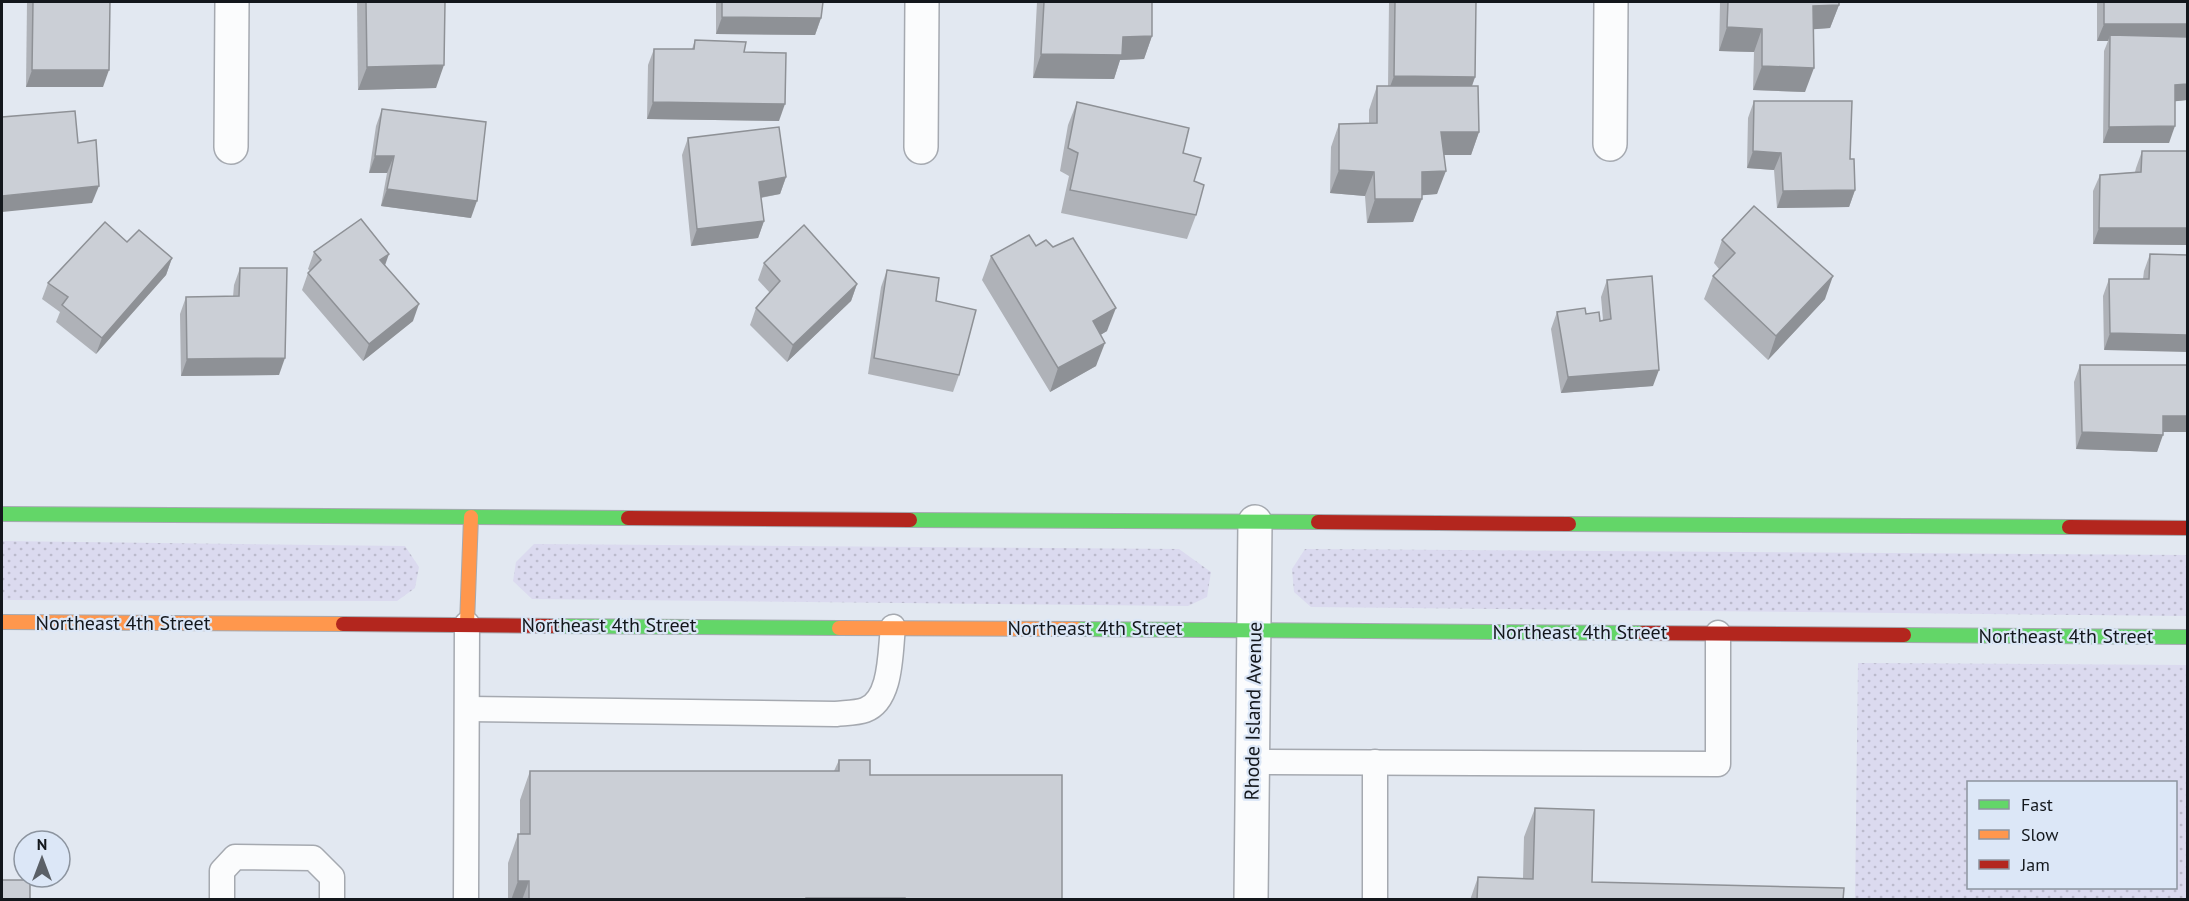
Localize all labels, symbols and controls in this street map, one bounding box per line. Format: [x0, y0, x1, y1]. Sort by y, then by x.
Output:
street label: Northeast 4th Street [36, 610, 211, 636]
street label: Northeast 4th Street [522, 612, 697, 638]
street label: Northeast 4th Street [1008, 615, 1183, 641]
street label: Northeast 4th Street [1493, 619, 1668, 645]
street label: Rhode Island Avenue [1238, 621, 1268, 801]
street label: Northeast 4th Street [1979, 623, 2154, 649]
legend [1967, 781, 2177, 889]
text: Fast [2021, 793, 2053, 816]
text: Slow [2021, 823, 2059, 846]
north arrow [12, 829, 72, 889]
text: N [37, 834, 47, 854]
text: Jam [2020, 853, 2050, 876]

